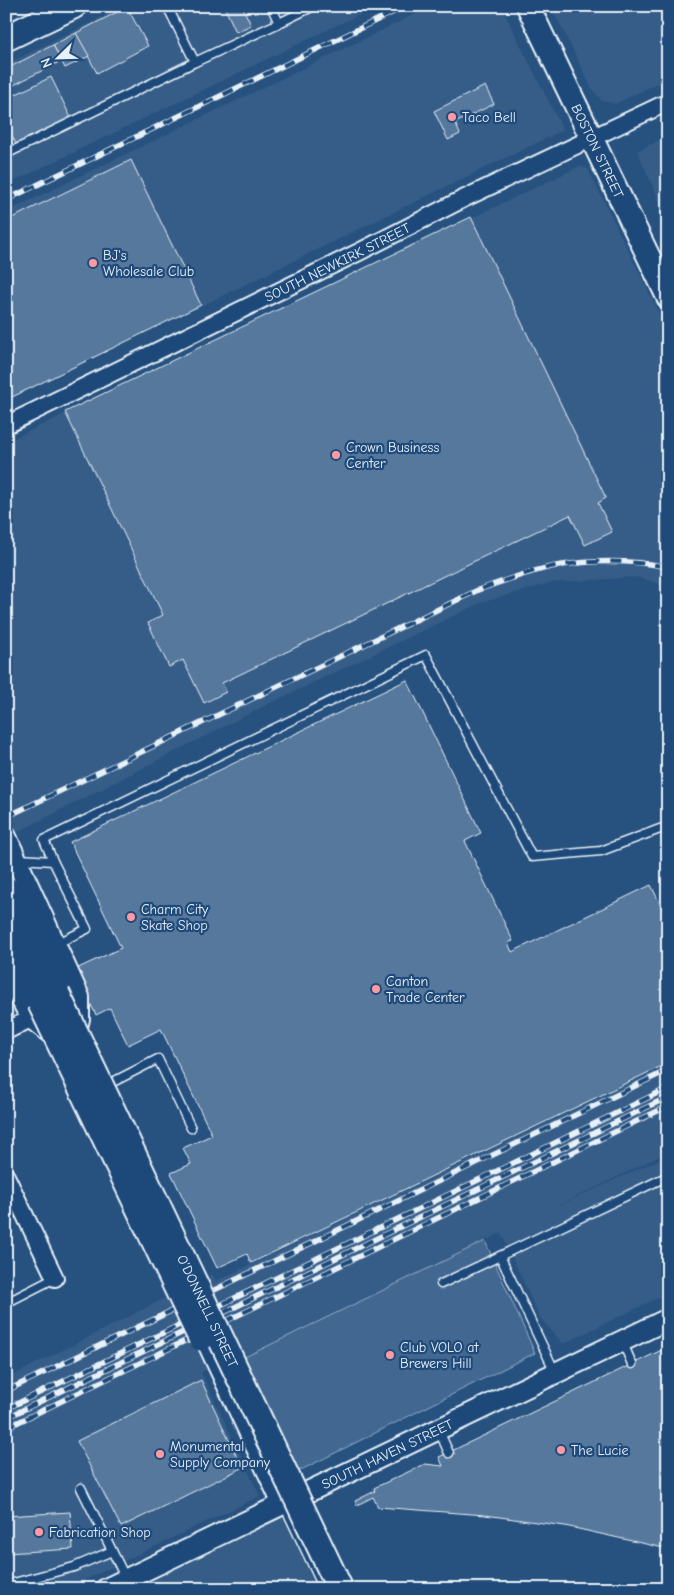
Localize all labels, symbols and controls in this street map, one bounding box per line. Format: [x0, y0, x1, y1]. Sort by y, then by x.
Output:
north arrow [32, 32, 82, 82]
text: N [37, 55, 56, 70]
street label: BOSTON STREET [568, 101, 628, 202]
place label: Taco Bell [462, 109, 516, 126]
marker: Taco Bell [446, 111, 458, 123]
street label: SOUTH NEWKIRK STREET [262, 219, 413, 306]
place label: BJ's Wholesale Club [103, 247, 194, 280]
marker: BJ's Wholesale Club [87, 257, 99, 269]
place label: Crown Business Center [346, 439, 439, 472]
marker: Crown Business Center [330, 449, 342, 461]
place label: Charm City Skate Shop [141, 901, 209, 934]
marker: Charm City Skate Shop [125, 911, 137, 923]
place label: Canton Trade Center [386, 973, 465, 1006]
marker: Canton Trade Center [370, 983, 382, 995]
street label: O'DONNELL STREET [174, 1252, 242, 1371]
place label: Club VOLO at Brewers Hill [400, 1339, 479, 1372]
marker: Club VOLO at Brewers Hill [384, 1349, 396, 1361]
street label: SOUTH HAVEN STREET [319, 1415, 456, 1493]
place label: Monumental Supply Company [170, 1438, 271, 1471]
place label: The Lucie [571, 1442, 628, 1459]
marker: The Lucie [555, 1444, 567, 1456]
marker: Monumental Supply Company [154, 1448, 166, 1460]
place label: Fabrication Shop [49, 1524, 151, 1541]
marker: Fabrication Shop [33, 1526, 45, 1538]

